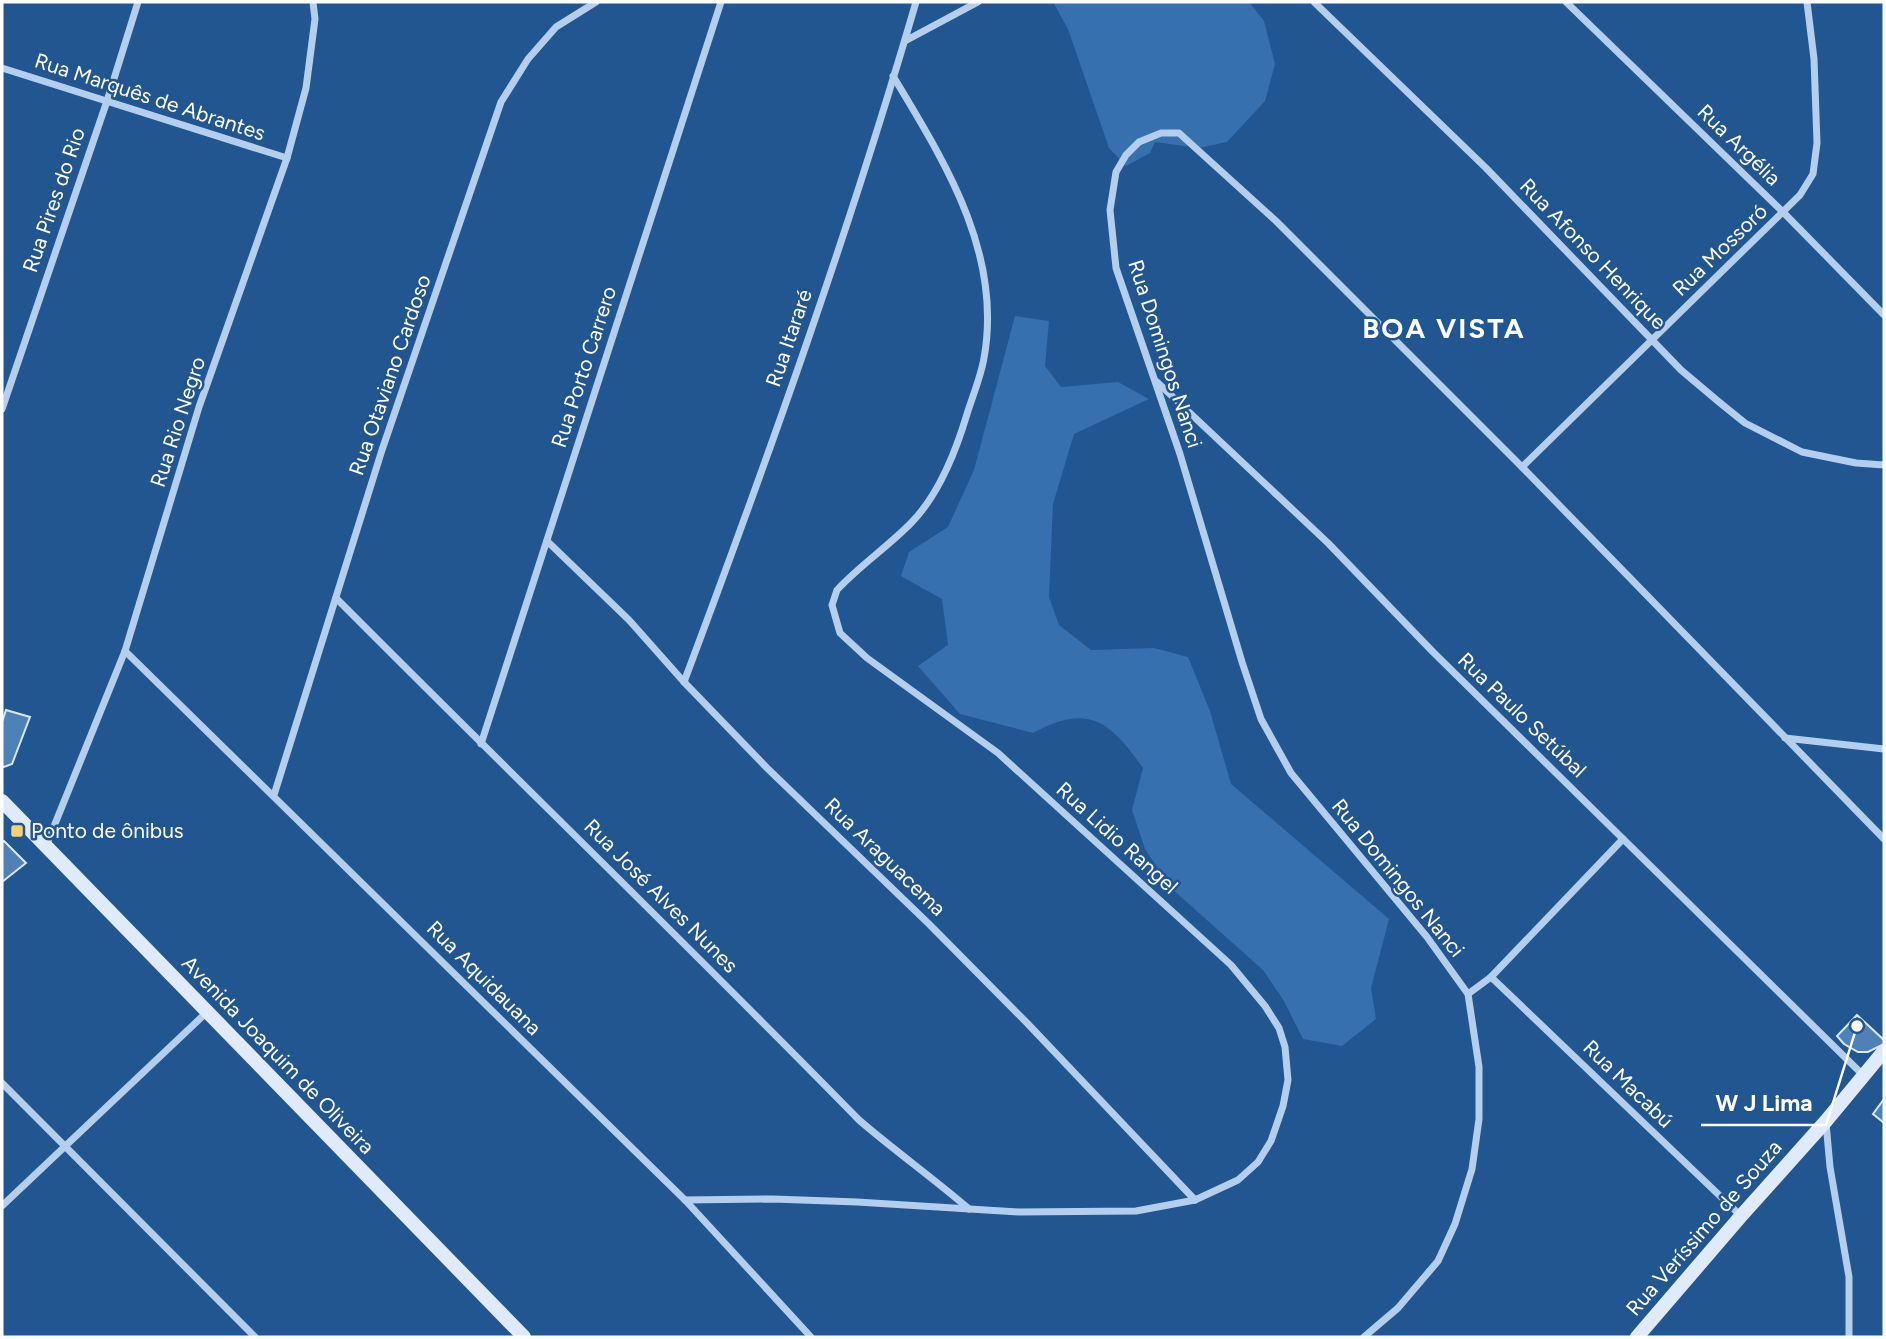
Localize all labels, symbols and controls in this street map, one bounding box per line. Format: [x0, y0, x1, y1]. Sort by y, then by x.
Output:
street label: Rua Marquês de Abrantes [32, 47, 269, 146]
street label: Rua Argélia [1693, 99, 1786, 190]
street label: Rua Pires do Rio [17, 124, 90, 275]
street label: Rua Afonso Henrique [1515, 173, 1672, 334]
street label: Rua Mossoró [1667, 198, 1772, 301]
street label: Rua Domingos Nanci [1123, 257, 1208, 451]
street label: Rua Otaviano Cardoso [343, 271, 436, 478]
street label: Rua Porto Carrero [546, 283, 621, 451]
street label: Rua Itararé [760, 286, 817, 390]
district label: BOA VISTA [1362, 311, 1526, 345]
street label: Rua Rio Negro [145, 354, 210, 490]
street label: Rua Paulo Setúbal [1453, 647, 1592, 782]
street label: Rua Lidio Rangel [1051, 776, 1183, 899]
street label: Rua Araguacema [819, 792, 951, 921]
street label: Rua Domingos Nanci [1327, 794, 1470, 962]
street label: Rua José Alves Nunes [579, 814, 743, 978]
place label: Ponto de ônibus [31, 818, 184, 843]
marker: Ponto de ônibus [9, 823, 25, 839]
street label: Rua Aquidauana [422, 915, 547, 1040]
street label: Avenida Joaquim de Oliveira [177, 950, 380, 1159]
street label: Rua Macabú [1578, 1035, 1679, 1133]
callout: W J Lima [1701, 1081, 1826, 1125]
text: W J Lima [1716, 1089, 1813, 1117]
street label: Rua Veríssimo de Souza [1621, 1135, 1787, 1321]

